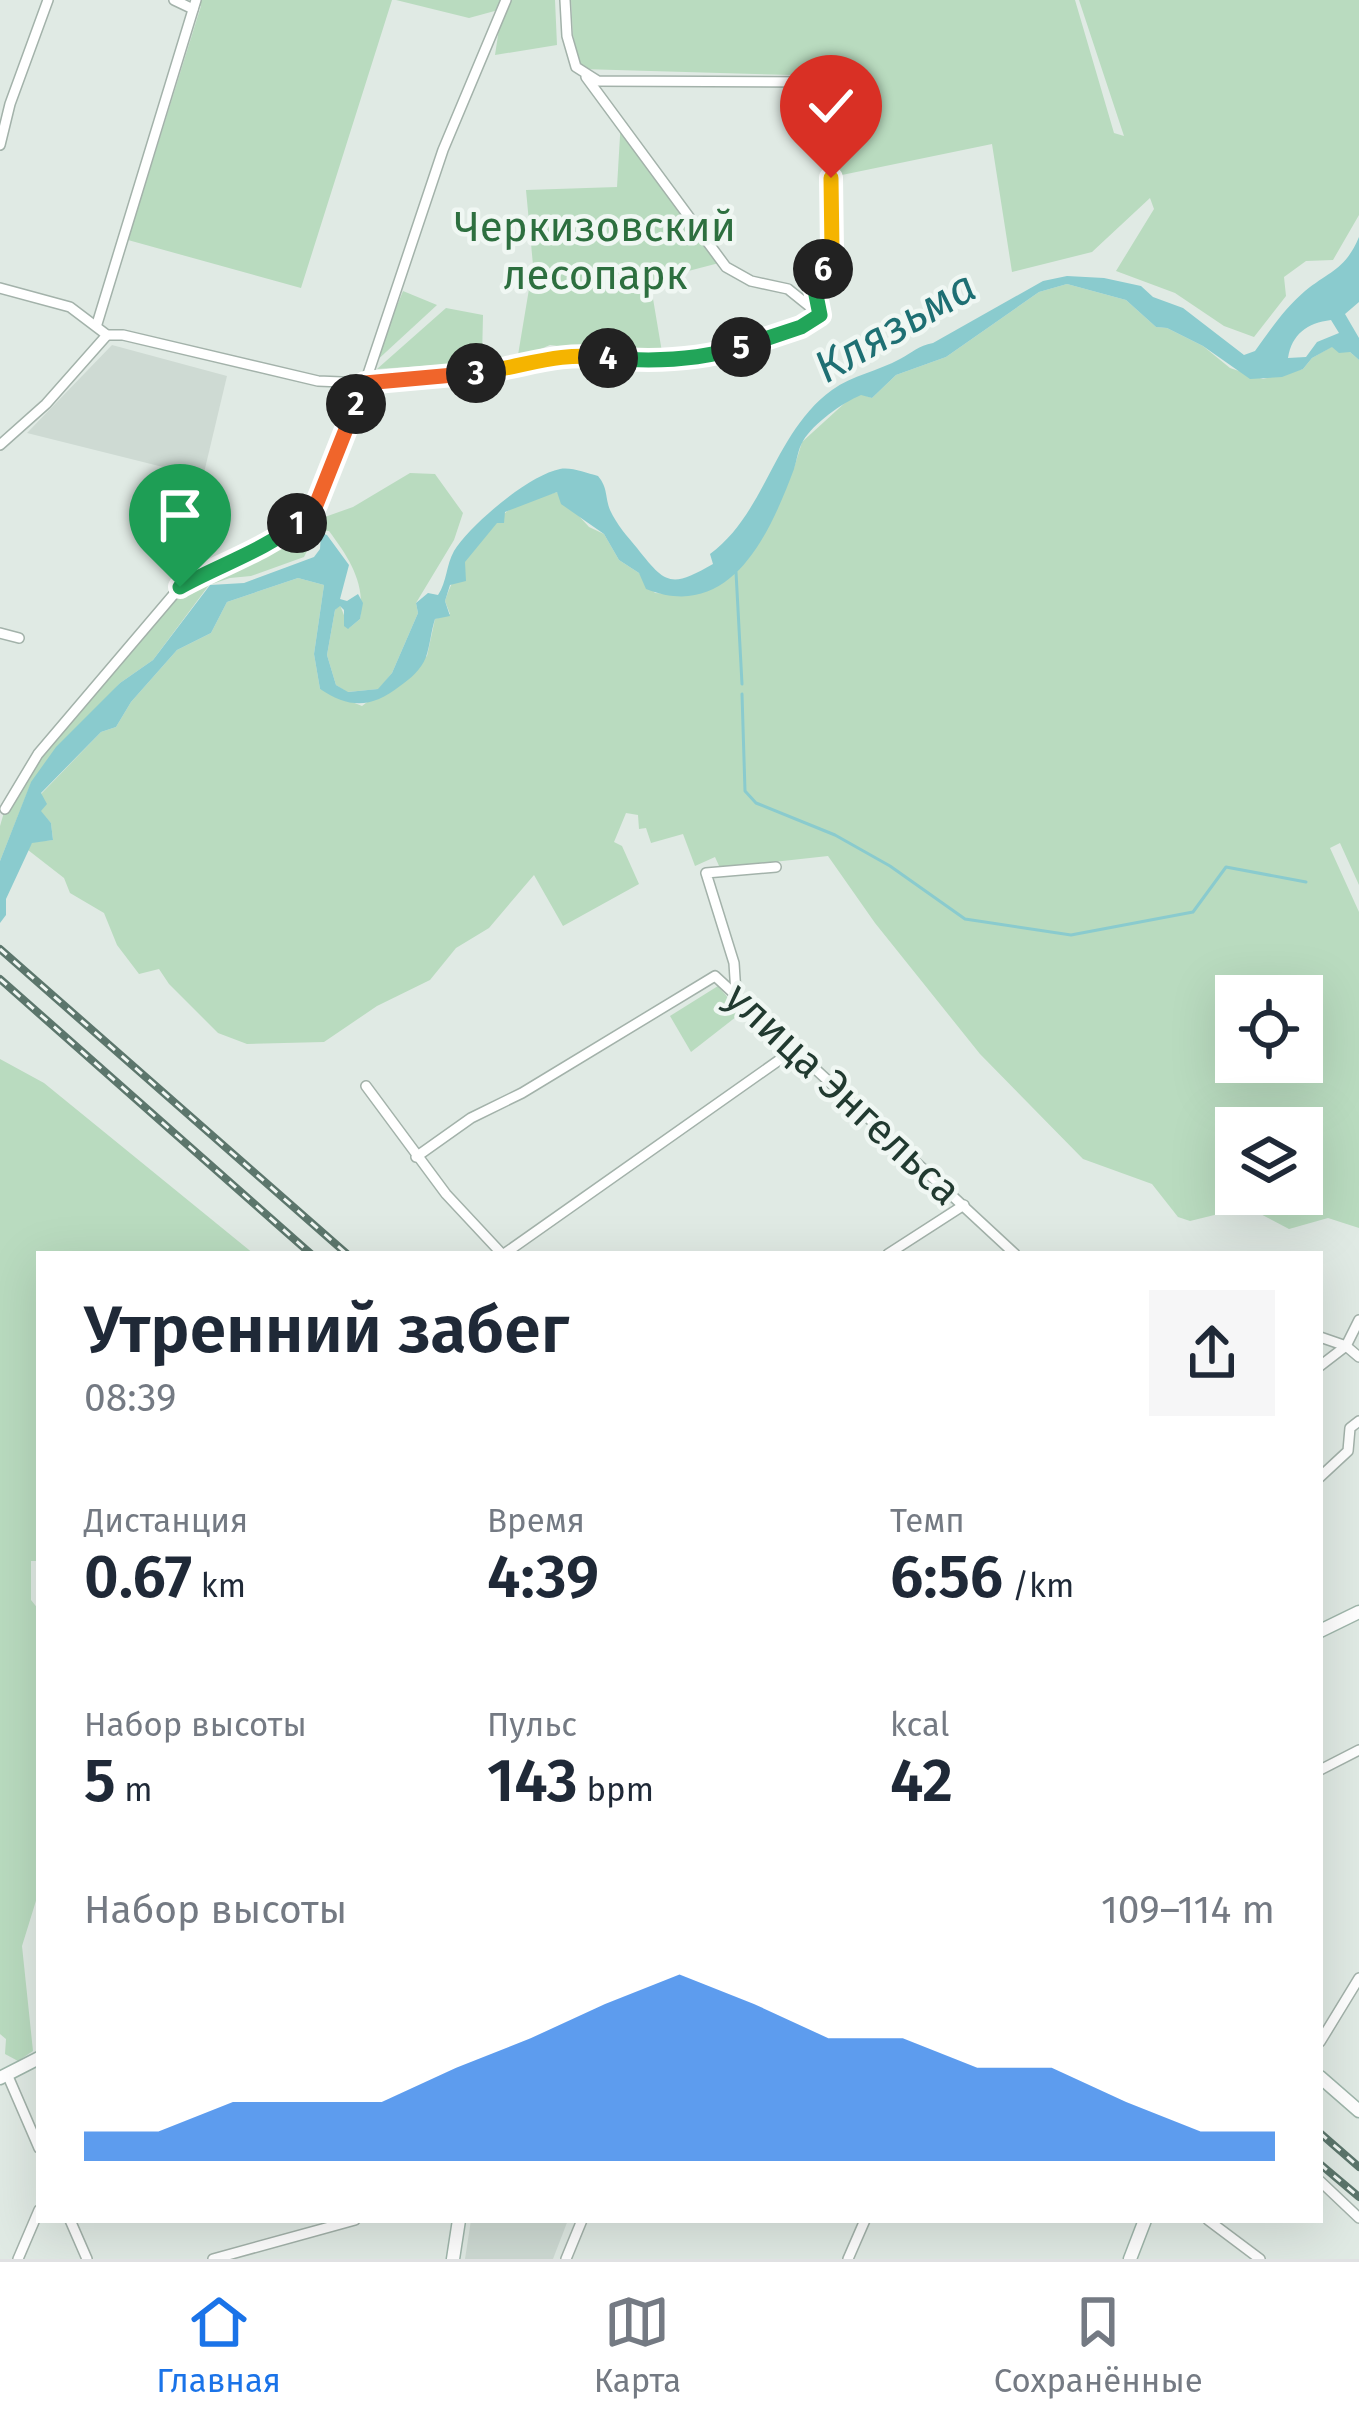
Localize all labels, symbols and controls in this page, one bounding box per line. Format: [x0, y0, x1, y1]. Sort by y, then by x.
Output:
pin [780, 55, 882, 178]
icon: check [798, 73, 864, 139]
park label: Черкизовский лесопарк [454, 202, 736, 300]
pin: 6 [793, 239, 853, 299]
text: 6 [814, 249, 832, 289]
water label: Клязьма [805, 259, 985, 395]
pin: 5 [711, 317, 771, 377]
text: 5 [732, 327, 750, 367]
pin: 4 [578, 328, 638, 388]
text: 4 [599, 338, 617, 378]
pin: 3 [446, 343, 506, 403]
text: 3 [467, 353, 485, 393]
pin: 2 [326, 374, 386, 434]
text: 2 [347, 384, 365, 424]
pin [129, 464, 231, 587]
icon: arrive [147, 482, 213, 548]
pin: 1 [267, 493, 327, 553]
text: 1 [289, 503, 305, 543]
street label: улица Энгельса [715, 972, 971, 1216]
map controls [1215, 975, 1323, 1215]
button: locate [1215, 975, 1323, 1083]
button: layers [1215, 1107, 1323, 1215]
text: Утренний забег [84, 1290, 569, 1369]
button: share [1149, 1290, 1275, 1416]
text: 08:39 [84, 1375, 176, 1421]
text: Дистанция [84, 1501, 248, 1541]
text: Время [487, 1501, 585, 1541]
text: Темп [890, 1501, 965, 1541]
text: 0.67 [84, 1541, 192, 1613]
text: 4:39 [487, 1541, 599, 1613]
text: 6:56 [890, 1541, 1003, 1613]
text: km [192, 1566, 246, 1606]
text: /km [1003, 1566, 1074, 1606]
text: Набор высоты [84, 1705, 307, 1745]
text: Пульс [487, 1705, 577, 1745]
text: kcal [890, 1705, 949, 1745]
text: 5 [84, 1745, 116, 1817]
text: 143 [487, 1745, 578, 1817]
text: 42 [890, 1745, 953, 1817]
text: m [116, 1770, 153, 1810]
text: bpm [578, 1770, 654, 1810]
text: Набор высоты [84, 1887, 347, 1933]
text: 109–114 m [1101, 1887, 1275, 1933]
tab: Главная [156, 2289, 281, 2401]
tab: Карта [594, 2289, 681, 2401]
tab: Сохранённые [994, 2289, 1203, 2401]

